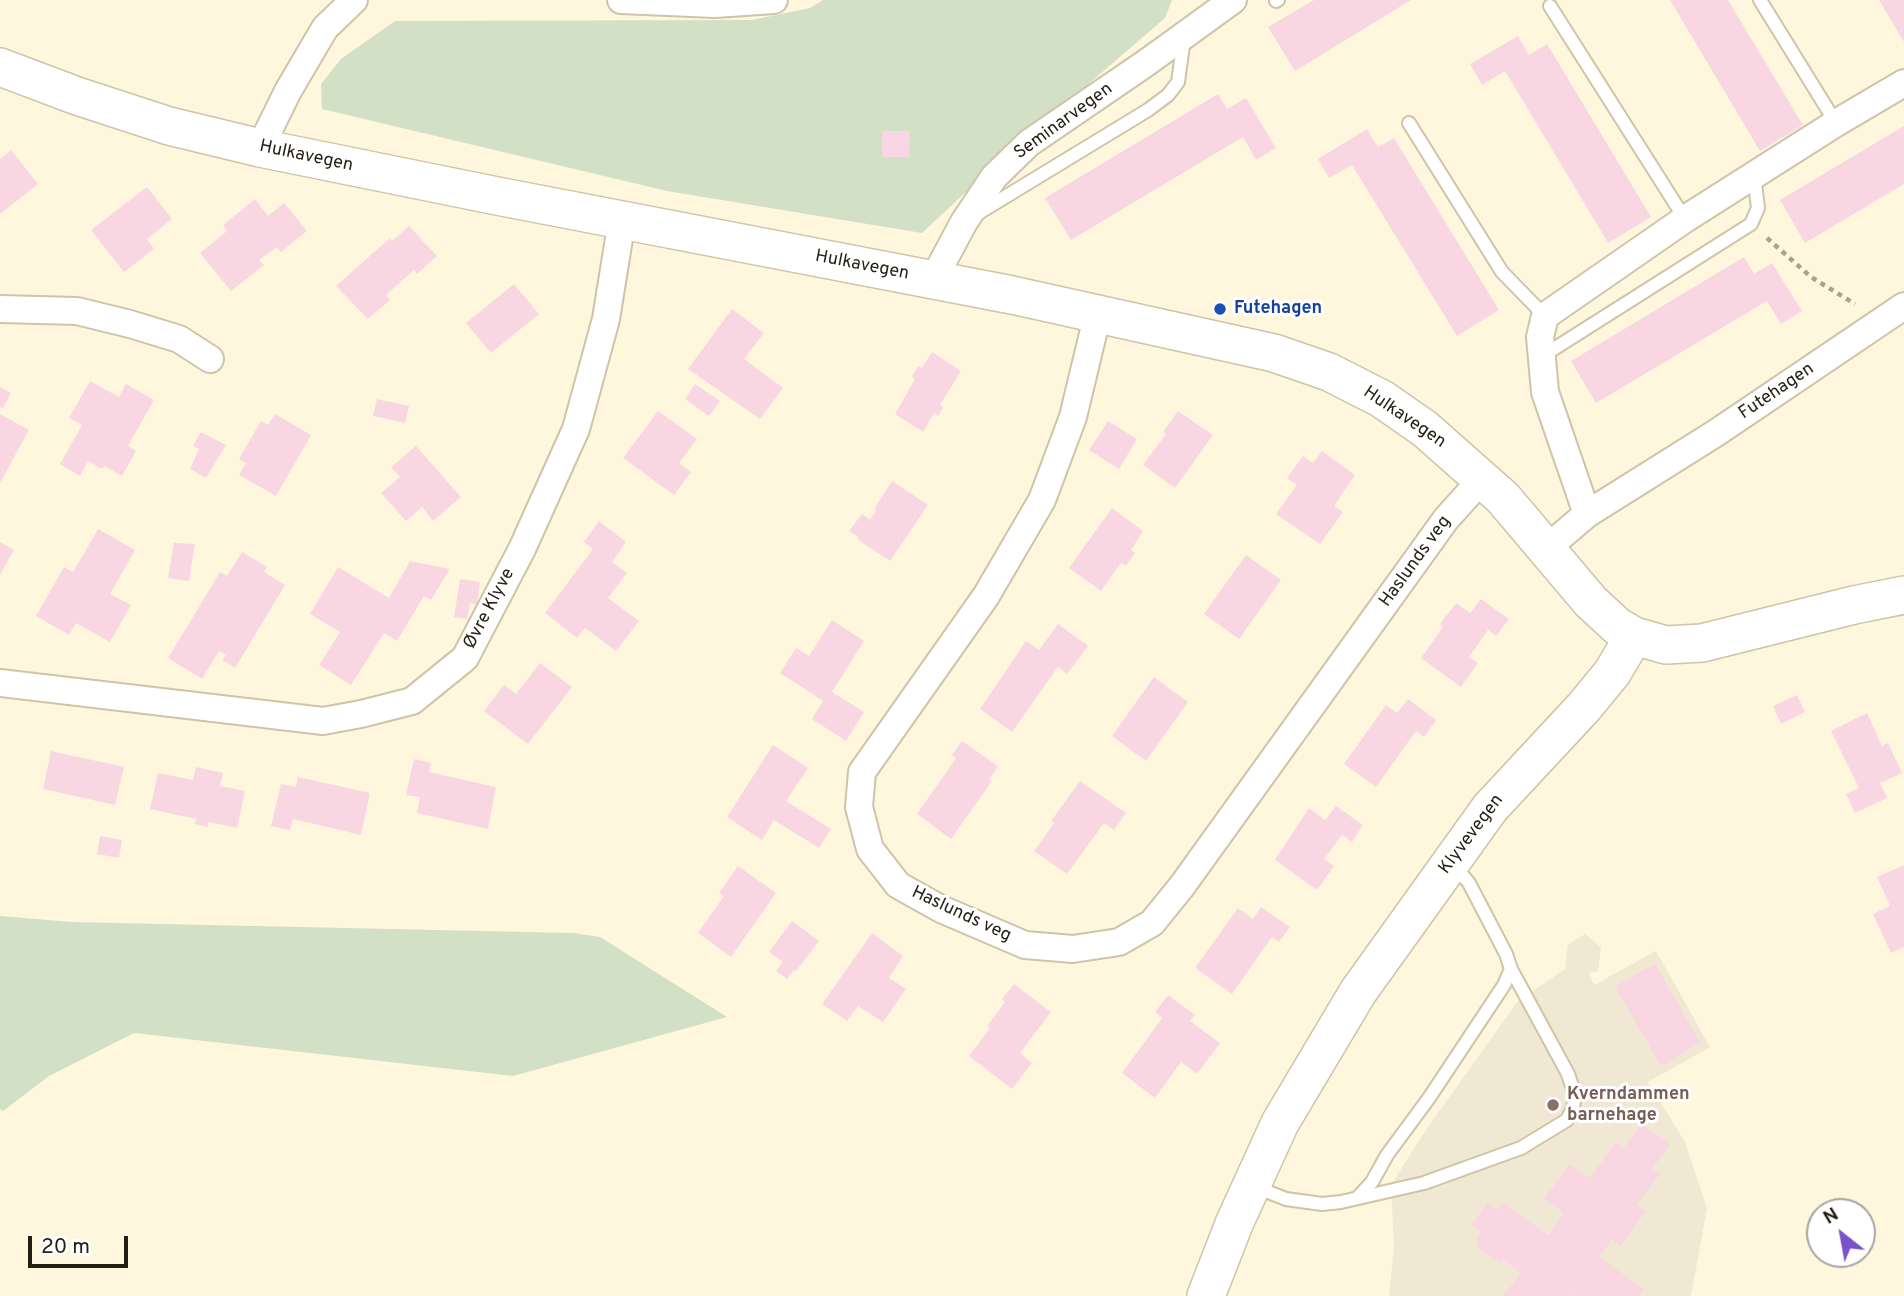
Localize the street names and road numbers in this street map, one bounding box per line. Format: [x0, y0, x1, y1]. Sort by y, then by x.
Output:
street label: Seminarvegen [1011, 79, 1117, 165]
street label: Hulkavegen [257, 137, 355, 177]
street label: Hulkavegen [813, 246, 911, 286]
street label: Futehagen [1735, 359, 1819, 425]
street label: Hulkavegen [1359, 382, 1449, 454]
street label: Haslunds veg [1376, 512, 1456, 612]
street label: Øvre Klyve [460, 565, 520, 653]
street label: Klyvevegen [1435, 791, 1509, 879]
street label: Haslunds veg [908, 883, 1014, 947]

